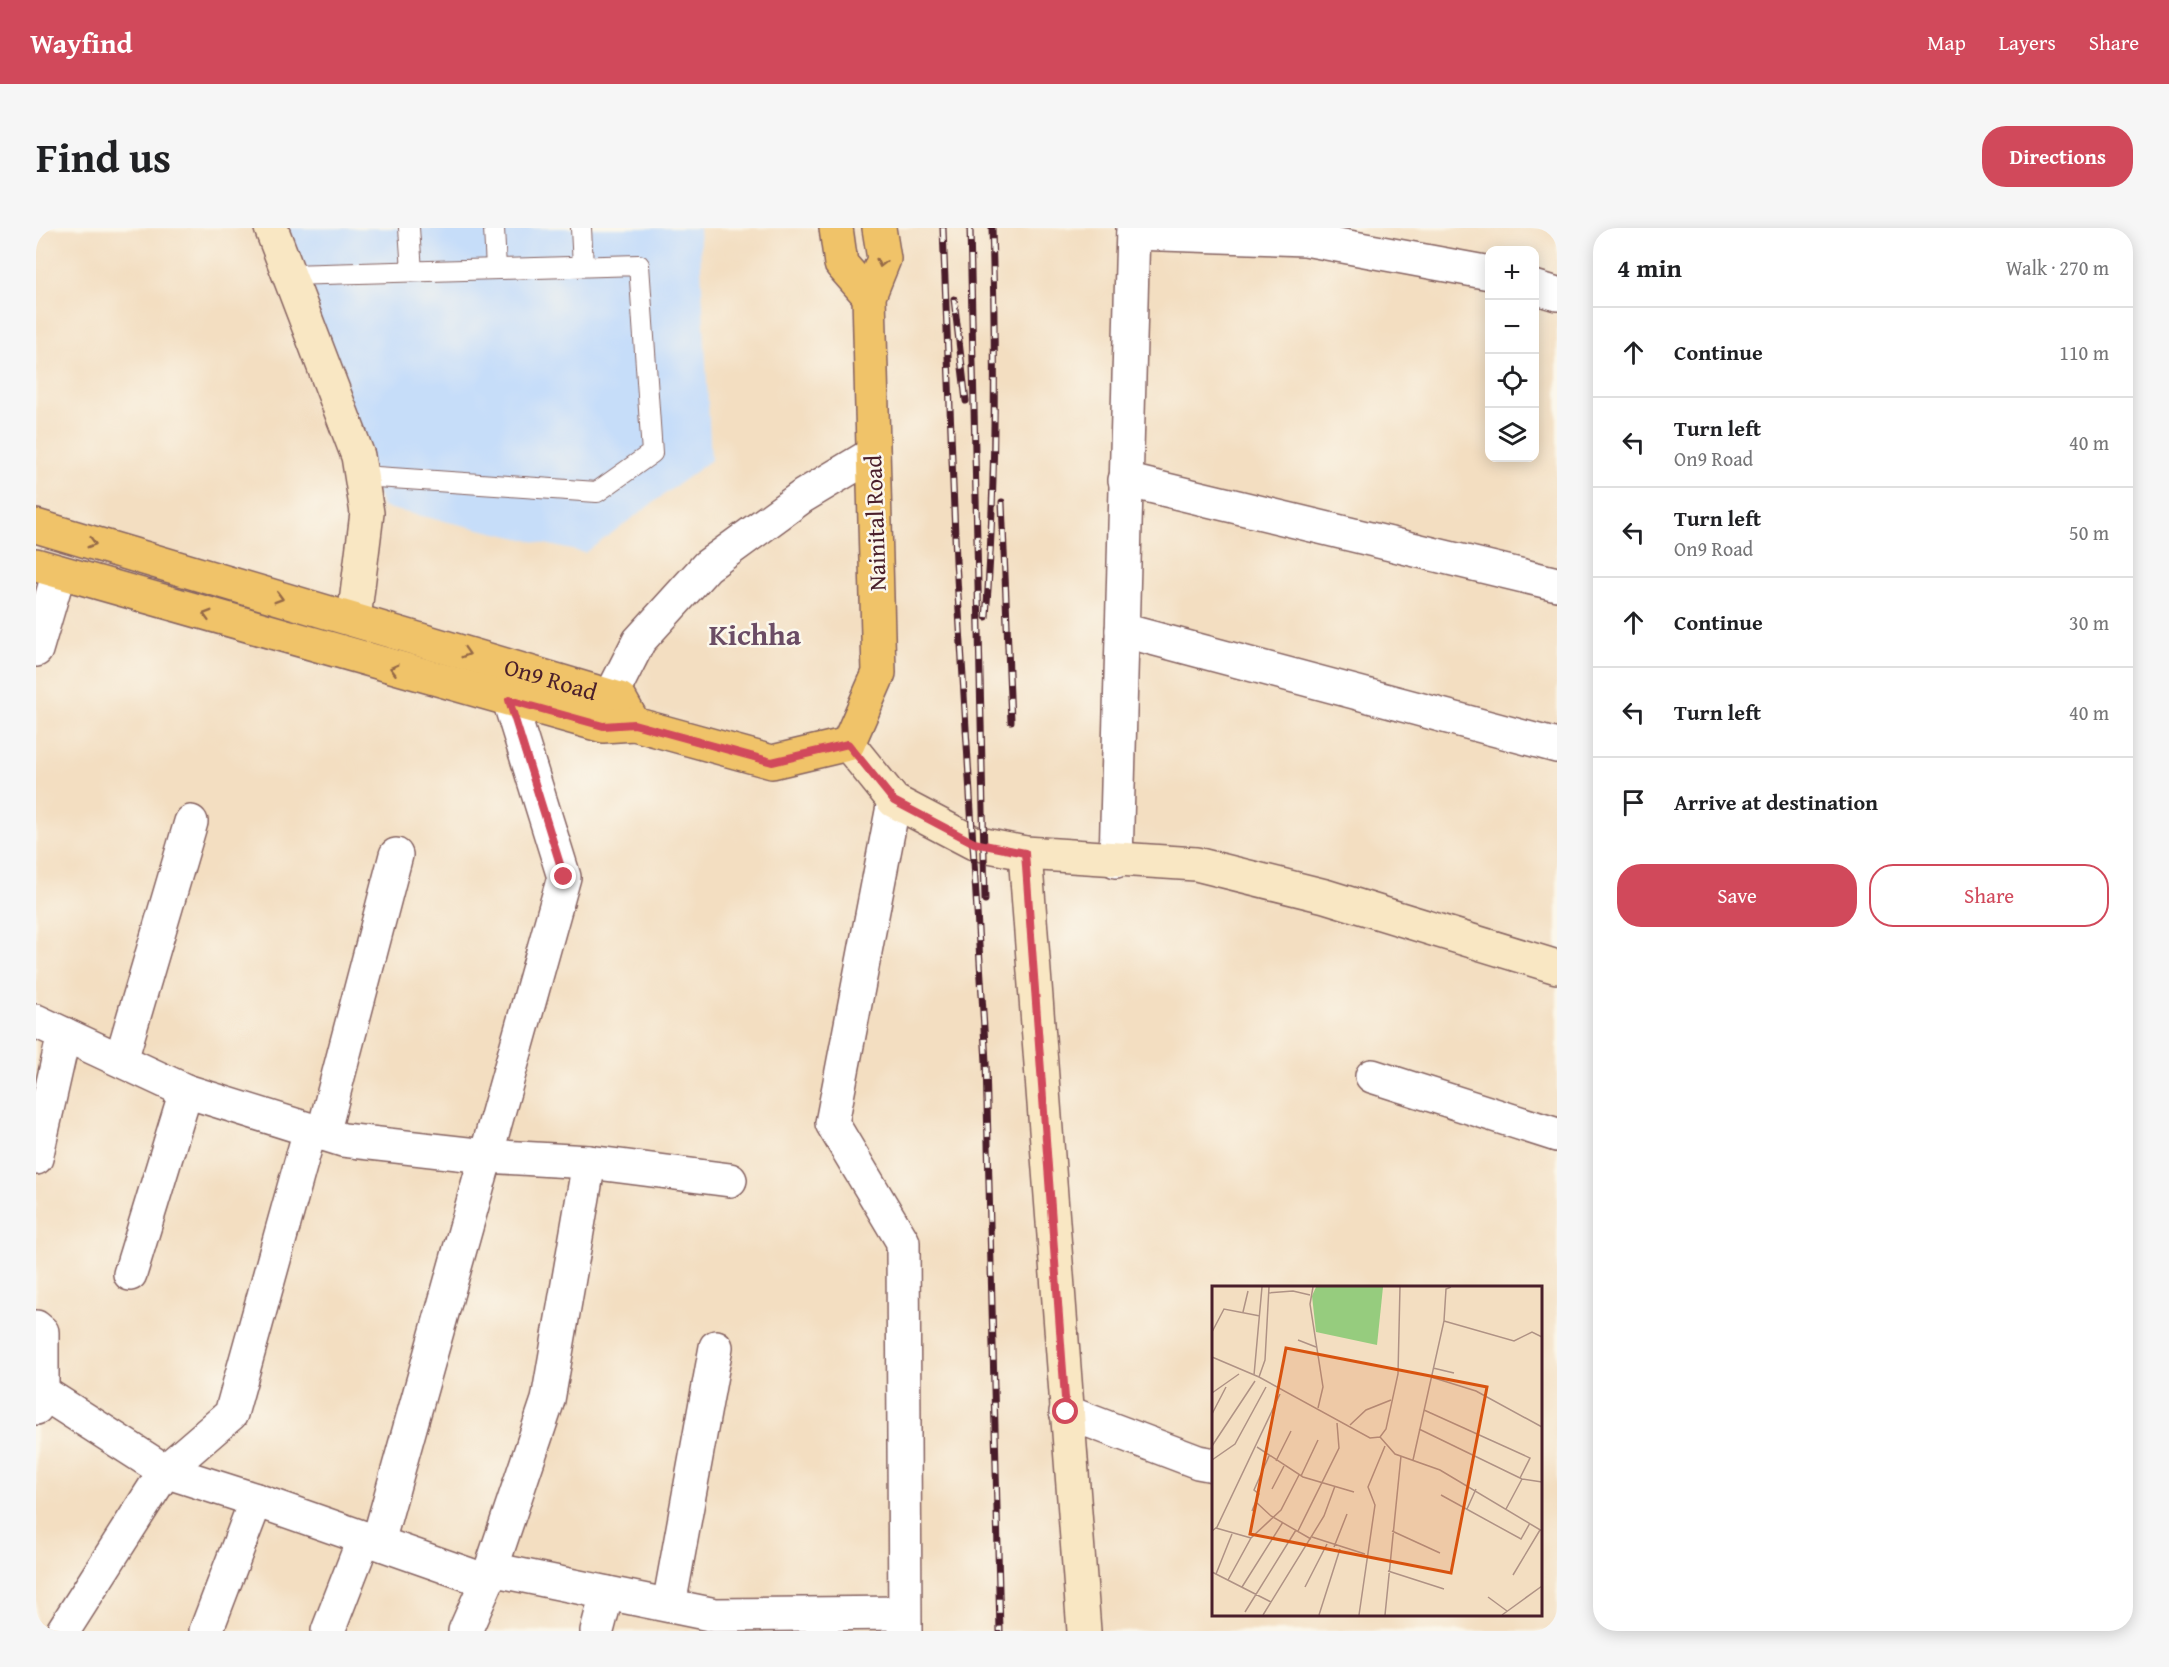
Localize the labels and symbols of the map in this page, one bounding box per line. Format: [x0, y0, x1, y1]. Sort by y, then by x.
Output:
one-way arrow [875, 257, 888, 267]
street label: Nainital Road [855, 454, 895, 592]
one-way arrow [86, 536, 97, 548]
one-way arrow [273, 591, 284, 603]
one-way arrow [202, 610, 212, 622]
district label: Kichha [709, 612, 802, 656]
one-way arrow [460, 646, 471, 658]
street label: On9 Road [500, 648, 602, 709]
one-way arrow [389, 663, 399, 676]
route end [550, 863, 576, 889]
inset map [1212, 1286, 1542, 1616]
route start [1052, 1398, 1078, 1424]

